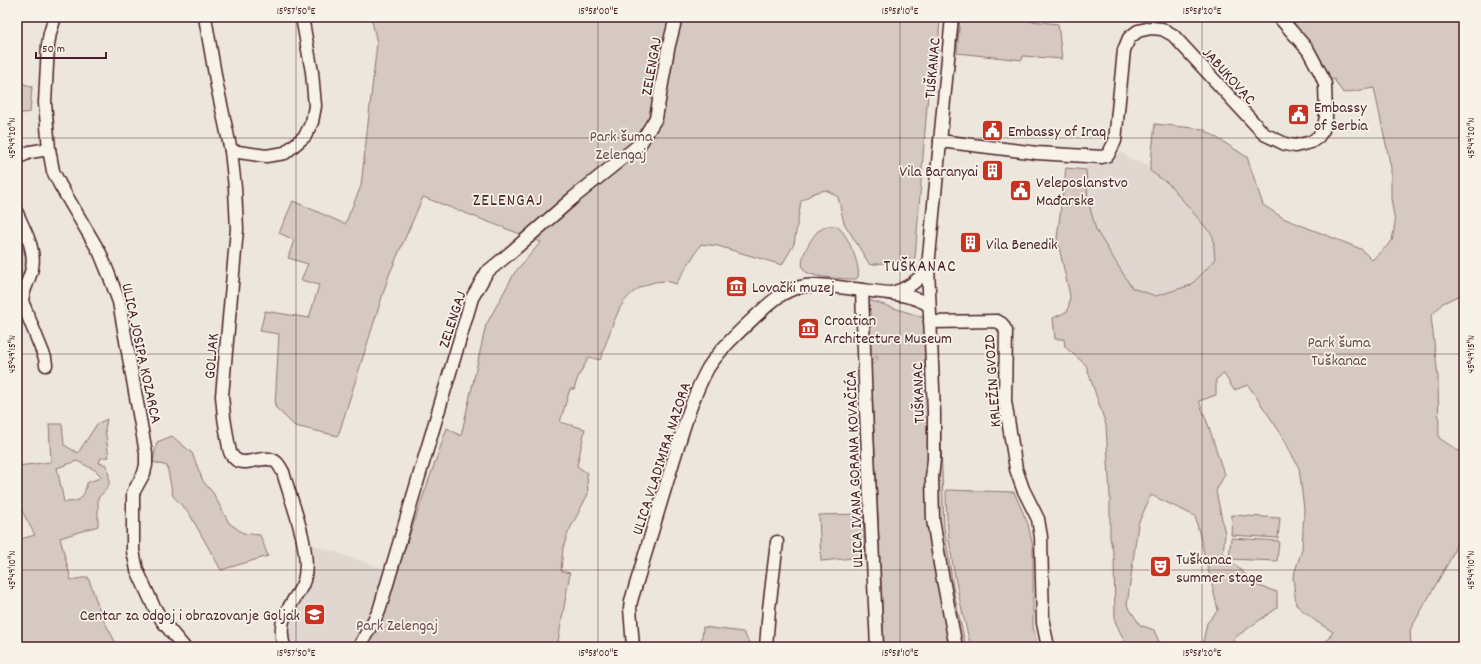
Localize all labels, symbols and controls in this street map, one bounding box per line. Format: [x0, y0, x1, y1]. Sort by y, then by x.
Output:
text: 15°57'50"E [277, 5, 316, 19]
text: 15°58'00"E [578, 5, 618, 19]
text: 15°58'10"E [882, 5, 919, 19]
text: 15°58'20"E [1183, 5, 1222, 19]
scale bar [36, 34, 106, 60]
street label: ZELENGAJ [636, 35, 669, 97]
street label: TUŠKANAC [919, 37, 948, 100]
text: 50 m [42, 41, 65, 58]
street label: JABUKOVAC [1196, 43, 1260, 111]
place label: Embassy of Serbia [1314, 97, 1368, 138]
public building icon: Embassy of Serbia [1285, 102, 1311, 128]
text: 45°49'20"N [6, 117, 20, 159]
public building icon: Embassy of Iraq [980, 117, 1006, 143]
text: 45°49'20"N [1465, 117, 1479, 159]
place label: Embassy of Iraq [1008, 121, 1106, 144]
park label: Park šuma Zelengaj [589, 126, 653, 167]
building icon: Vila Baranyai [980, 157, 1006, 183]
place label: Vila Baranyai [900, 161, 978, 184]
place label: Veleposlanstvo Mađarske [1036, 172, 1128, 213]
public building icon: Veleposlanstvo Mađarske [1008, 177, 1034, 203]
district label: ZELENGAJ [473, 190, 543, 214]
building icon: Vila Benedik [958, 230, 984, 256]
place label: Vila Benedik [986, 234, 1058, 257]
district label: TUŠKANAC [883, 256, 957, 280]
museum icon: Lovački muzej [724, 273, 750, 299]
place label: Lovački muzej [752, 277, 835, 300]
street label: ULICA JOSIPA KOZARCA [114, 281, 167, 426]
street label: ZELENGAJ [433, 288, 473, 351]
place label: Croatian Architecture Museum [824, 310, 952, 351]
museum icon: Croatian Architecture Museum [795, 315, 821, 341]
street label: GOLJAK [199, 332, 226, 380]
park label: Park šuma Tuškanac [1307, 332, 1371, 373]
street label: KRLEŽIN GVOZD [979, 334, 1008, 428]
text: 45°49'15"N [6, 335, 20, 373]
text: 45°49'15"N [1465, 335, 1479, 373]
street label: TUŠKANAC [907, 362, 932, 424]
street label: ULICA IVANA GORANA KOVAČIĆA [841, 369, 870, 568]
street label: ULICA VLADIMIRA NAZORA [627, 379, 698, 538]
place label: Tuškanac summer stage [1176, 549, 1262, 590]
text: 45°49'10"N [6, 551, 20, 589]
text: 45°49'10"N [1465, 551, 1479, 589]
theatre icon: Tuškanac summer stage [1147, 554, 1173, 580]
school or university icon: Centar za odgoj i obrazovanje Goljak [302, 601, 328, 627]
place label: Centar za odgoj i obrazovanje Goljak [80, 605, 300, 628]
park label: Park Zelengaj [356, 615, 438, 638]
text: 15°57'50"E [277, 647, 316, 661]
text: 15°58'00"E [578, 647, 618, 661]
text: 15°58'10"E [882, 647, 919, 661]
text: 15°58'20"E [1183, 647, 1222, 661]

